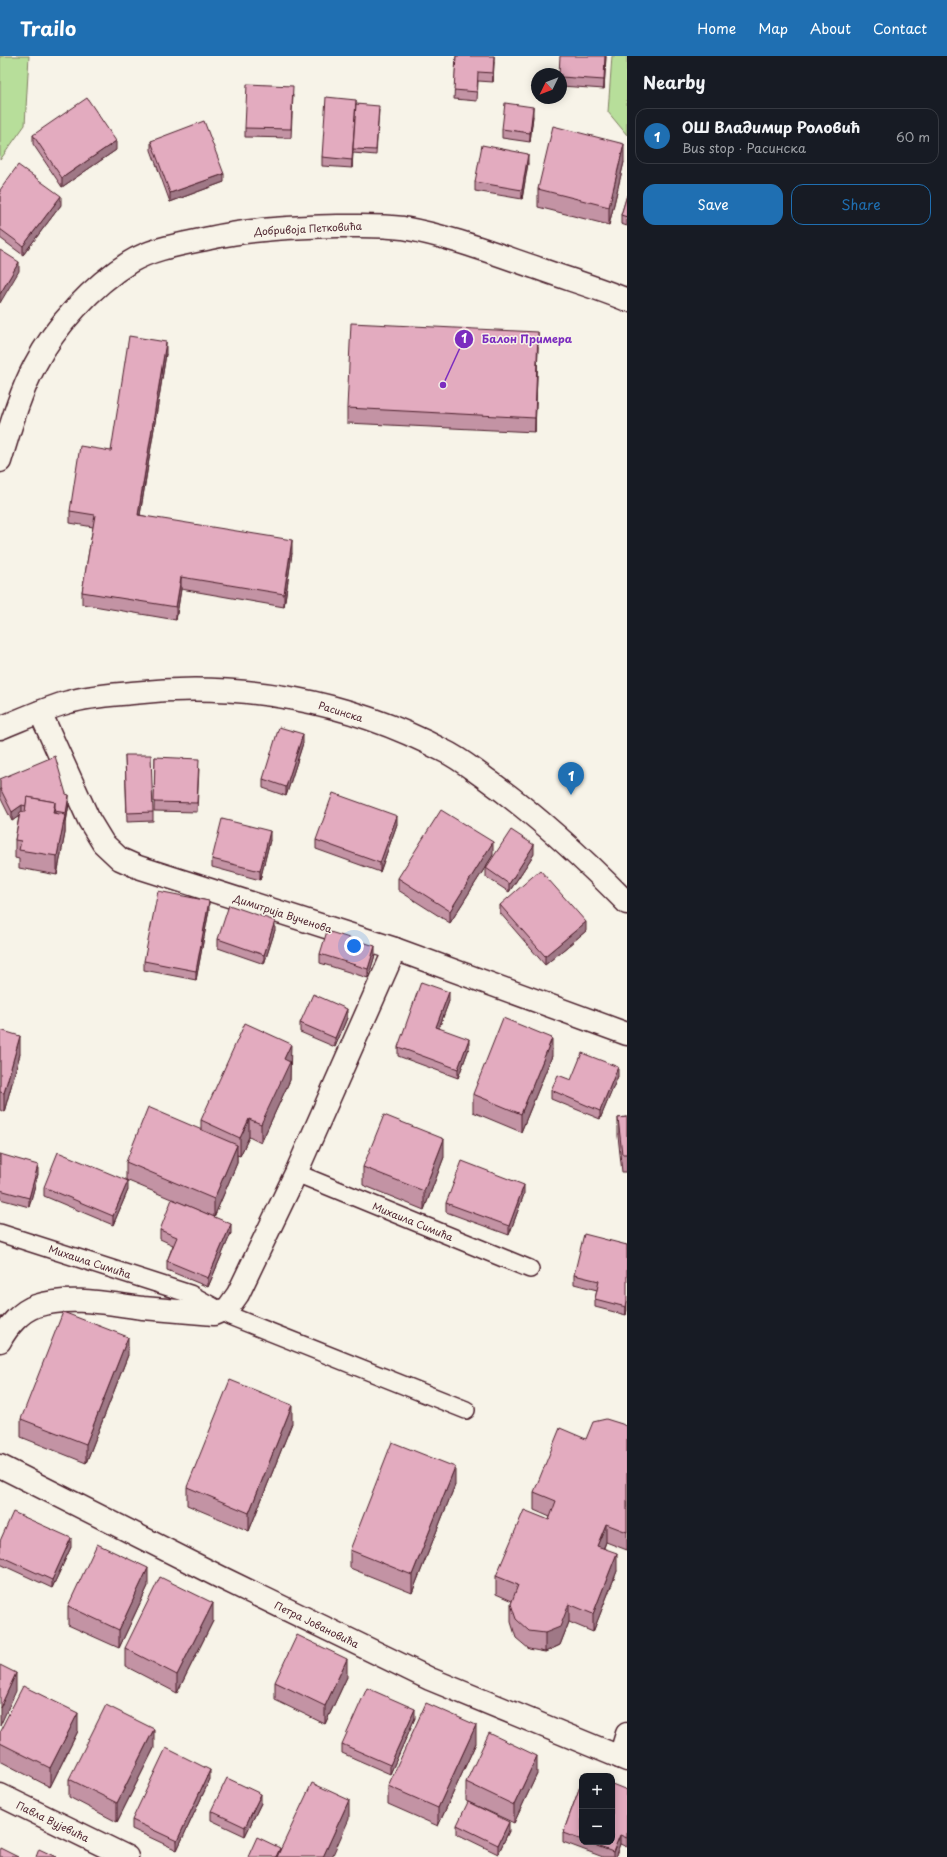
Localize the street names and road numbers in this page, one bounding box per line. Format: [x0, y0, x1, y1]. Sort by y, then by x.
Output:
street label: Добривоја Петковића [253, 218, 363, 238]
street label: Расинска [317, 697, 366, 725]
street label: Димитрија Вученова [231, 890, 335, 936]
street label: Михаила Симића [370, 1198, 456, 1244]
street label: Михаила Симића [47, 1241, 134, 1282]
street label: Петра Јовановића [272, 1597, 362, 1651]
street label: Павла Вујевића [14, 1797, 92, 1846]

